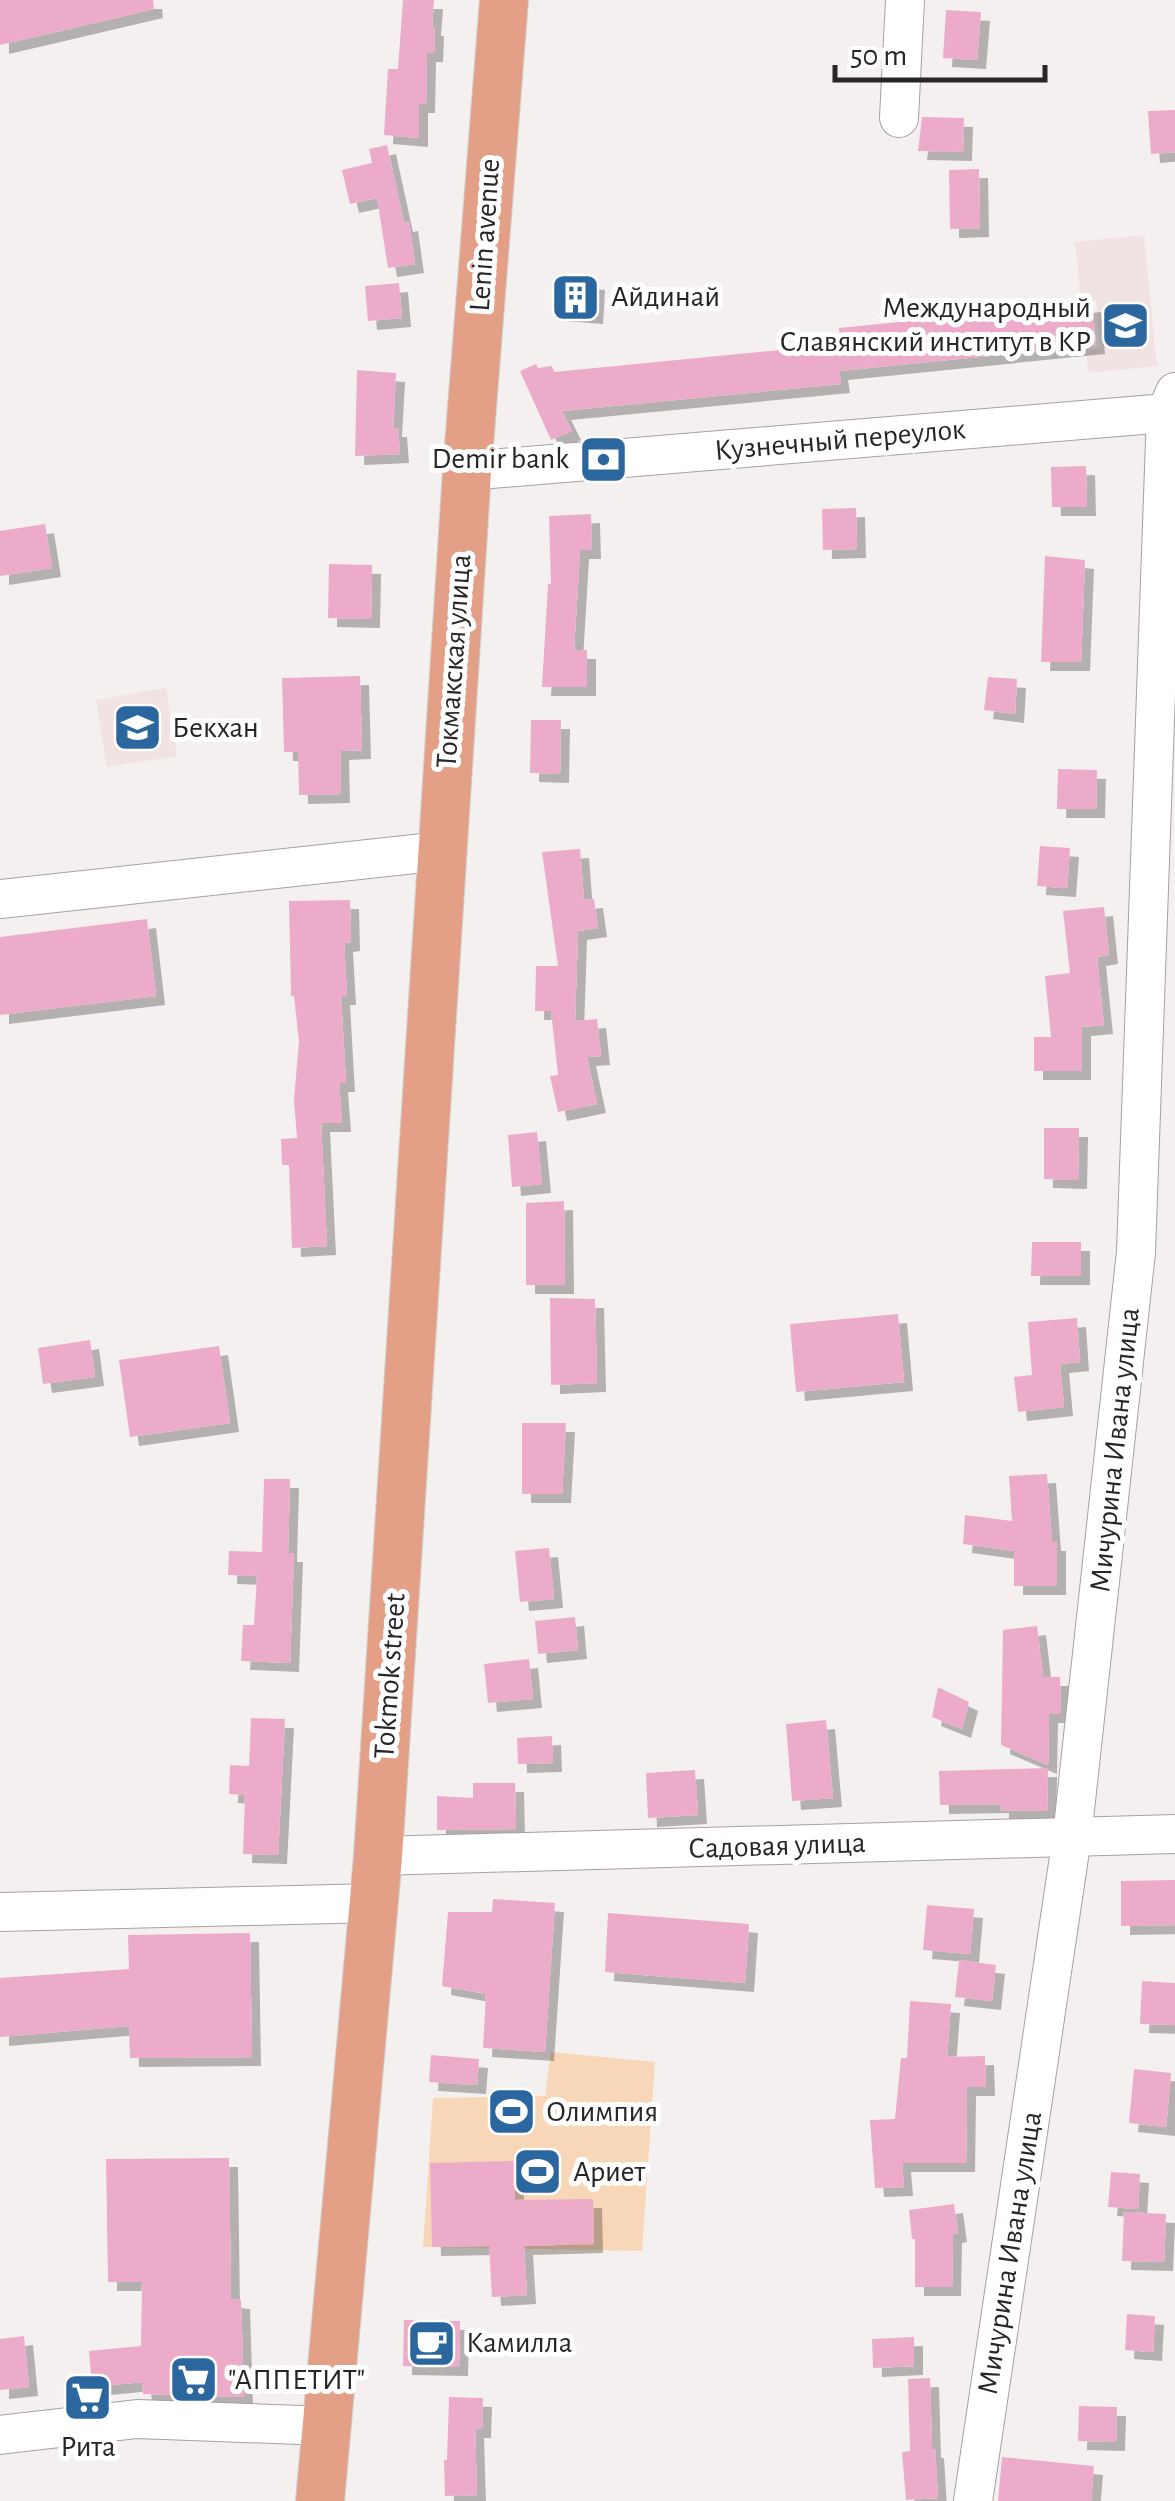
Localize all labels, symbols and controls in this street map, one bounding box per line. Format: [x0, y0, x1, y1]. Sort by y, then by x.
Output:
scale bar [835, 20, 1045, 82]
text: 50 m [850, 41, 907, 71]
street label: Lenin avenue [465, 158, 505, 312]
building icon: Айдинай [550, 271, 602, 323]
place label: Айдинай [611, 282, 720, 312]
place label: Международный Славянский институт в КР [780, 293, 1091, 357]
school or university icon: Международный Славянский институт в КР [1100, 299, 1152, 351]
street label: Кузнечный переулок [713, 414, 967, 466]
bank icon: Demir bank [578, 433, 630, 485]
place label: Demir bank [432, 444, 569, 474]
street label: Токмакская улица [432, 553, 476, 769]
school or university icon: Бекхан [111, 702, 163, 754]
place label: Бекхан [172, 713, 259, 743]
street label: Мичурина Ивана улица [1085, 1306, 1145, 1594]
street label: Tokmok street [369, 1592, 411, 1760]
street label: Садовая улица [688, 1828, 866, 1864]
sports icon: Олимпия [485, 2086, 537, 2138]
place label: Олимпия [546, 2097, 658, 2127]
street label: Мичурина Ивана улица [973, 2109, 1047, 2397]
sports icon: Ариет [512, 2146, 564, 2198]
place label: Ариет [573, 2157, 646, 2187]
cafe icon: Камилла [405, 2317, 457, 2369]
place label: Камилла [466, 2328, 572, 2358]
supermarket icon: "АППЕТИТ" [167, 2354, 219, 2406]
place label: "АППЕТИТ" [228, 2365, 365, 2395]
supermarket icon: Рита [62, 2372, 114, 2424]
place label: Рита [60, 2432, 116, 2462]

